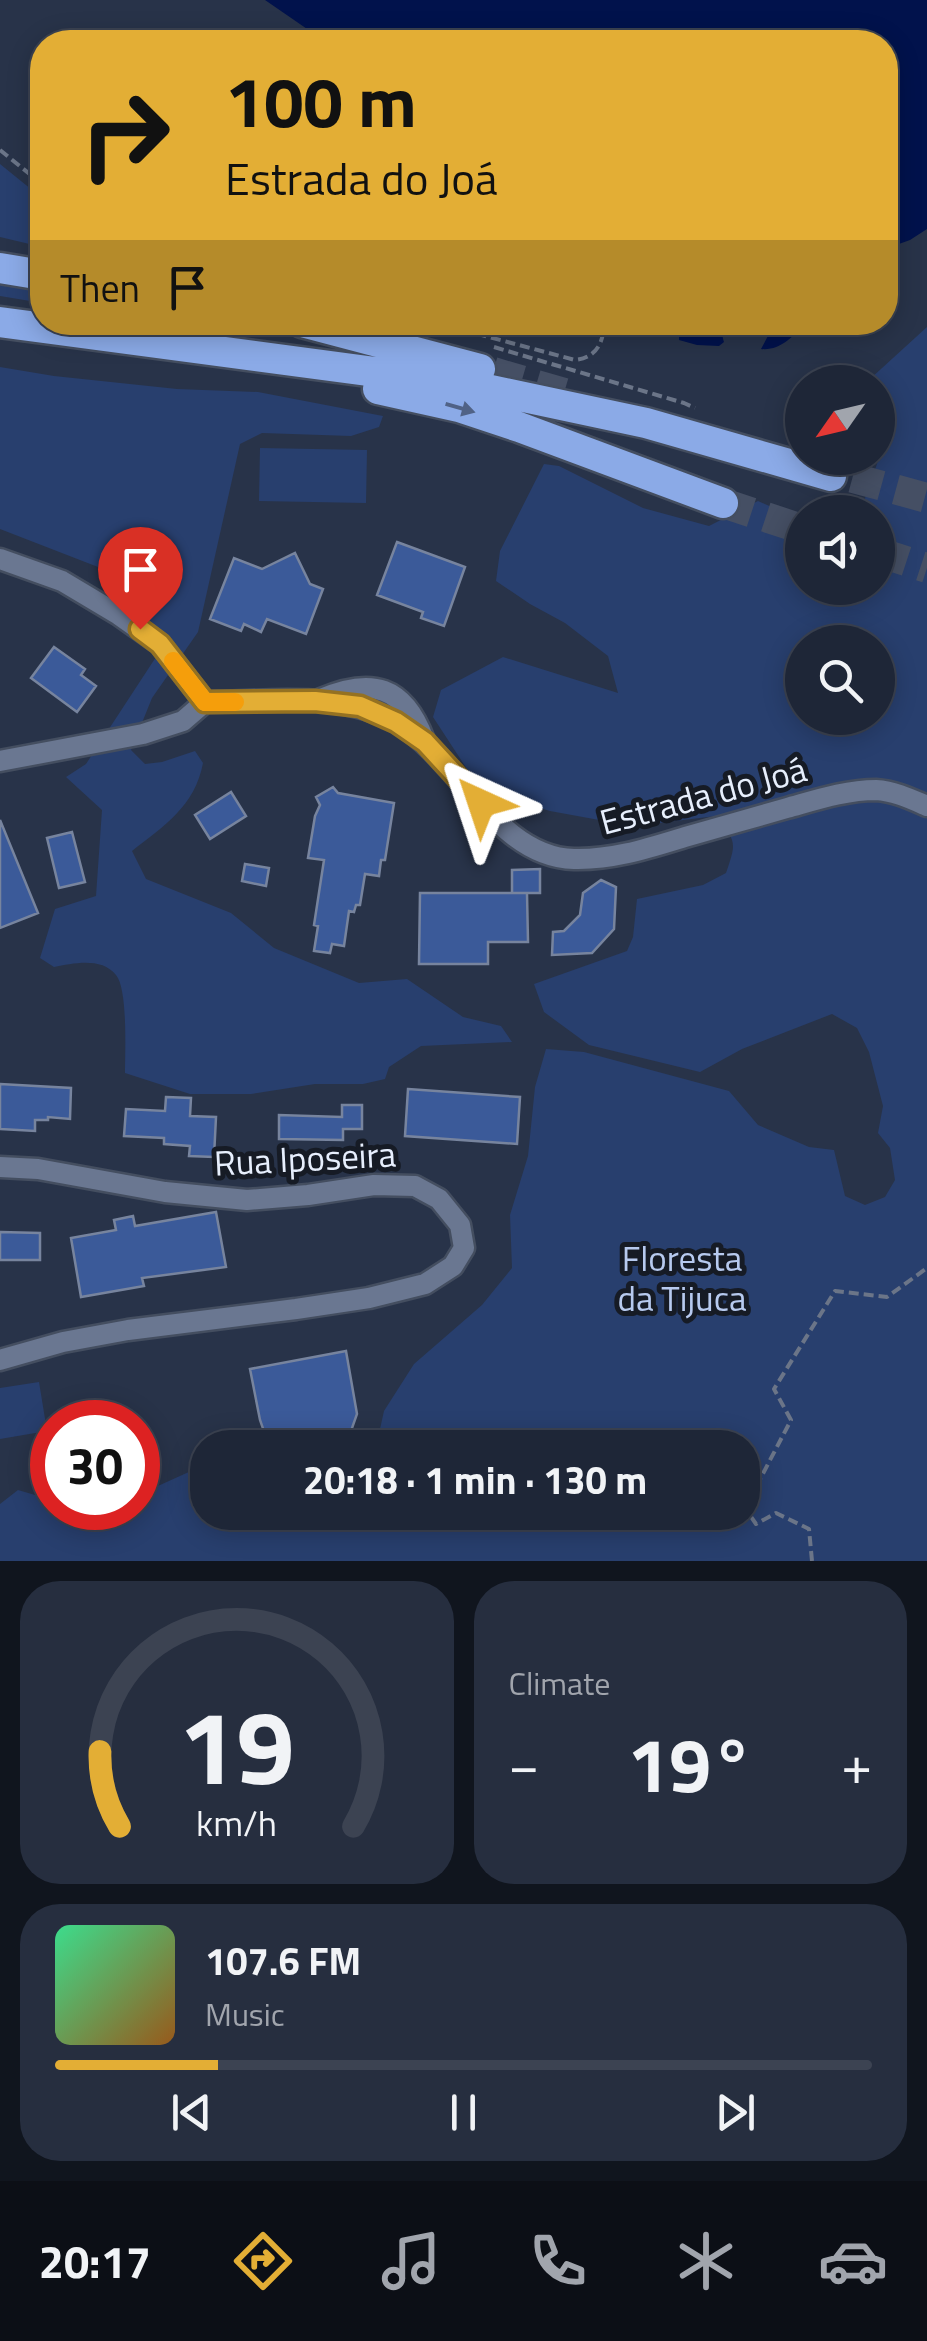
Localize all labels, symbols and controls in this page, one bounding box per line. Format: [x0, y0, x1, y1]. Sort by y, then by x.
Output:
text: 100 m [225, 48, 417, 154]
icon: right [60, 70, 190, 200]
text: Estrada do Joá [225, 144, 498, 212]
text: Then [60, 259, 140, 317]
icon: arrive [160, 260, 215, 315]
north arrow [785, 365, 895, 475]
map controls [785, 365, 895, 735]
one-way arrow [445, 401, 476, 416]
button: sound [785, 495, 895, 605]
pin [98, 527, 183, 630]
icon: arrive [113, 542, 168, 597]
button: search [785, 625, 895, 735]
street label: Estrada do Joá [594, 741, 812, 849]
position arrow [429, 751, 533, 855]
street label: Rua Iposeira [213, 1126, 397, 1190]
park label: Floresta da Tijuca [618, 1231, 746, 1325]
speed limit sign: 30 [30, 1400, 160, 1530]
text: 20:18 · 1 min · 130 m [303, 1451, 647, 1509]
text: Climate [509, 1659, 610, 1707]
text: 19 [179, 1666, 295, 1824]
text: 19° [627, 1707, 753, 1821]
text: − [509, 1722, 539, 1805]
text: + [841, 1722, 872, 1805]
text: km/h [196, 1795, 277, 1850]
text: 107.6 FM [205, 1932, 361, 1990]
text: Music [205, 1990, 285, 2038]
icon: previous [164, 2085, 219, 2140]
icon: pause [436, 2085, 491, 2140]
icon: next [708, 2085, 763, 2140]
icon: directions [228, 2226, 298, 2296]
icon: music [376, 2226, 446, 2296]
icon: phone [523, 2226, 593, 2296]
icon: climate [671, 2226, 741, 2296]
icon: car [818, 2226, 888, 2296]
text: 20:17 [39, 2227, 151, 2295]

